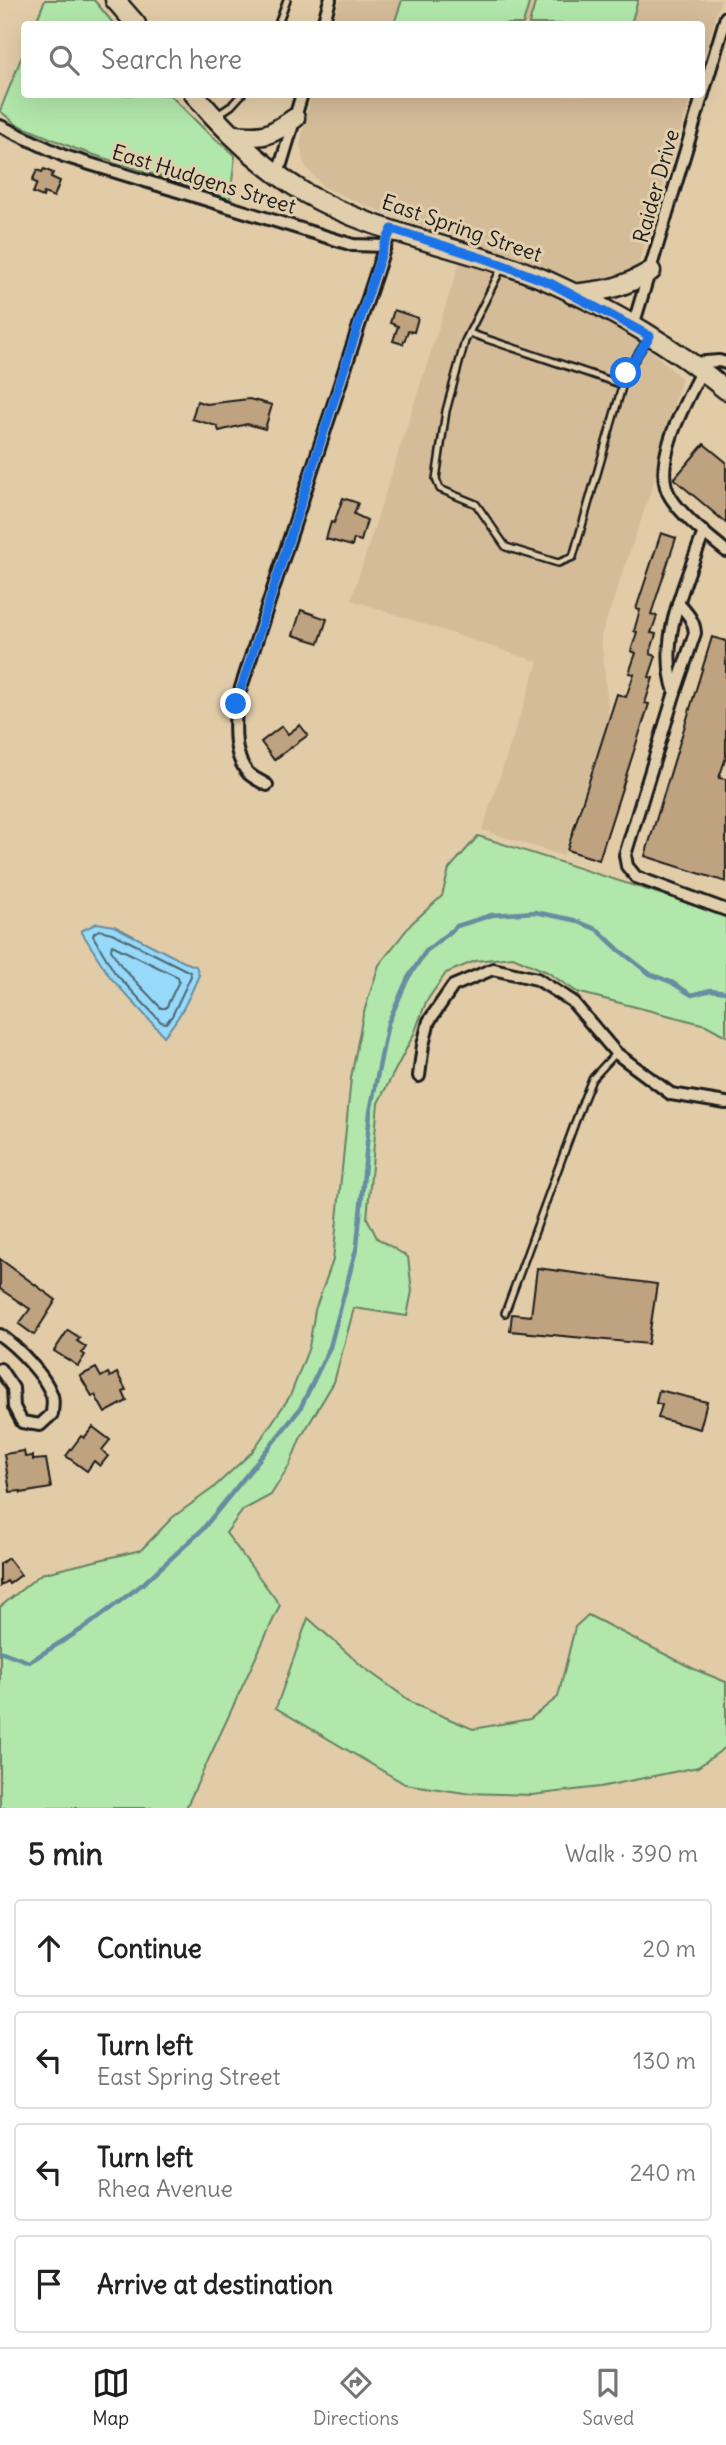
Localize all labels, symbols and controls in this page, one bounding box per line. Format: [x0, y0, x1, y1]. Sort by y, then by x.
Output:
search box [21, 21, 705, 98]
icon: search [45, 41, 83, 79]
text: Search here [101, 43, 242, 76]
street label: Raider Drive [627, 126, 685, 246]
street label: East Hudgens Street [109, 138, 299, 220]
street label: East Spring Street [378, 188, 546, 268]
route start [610, 357, 641, 388]
route end [220, 688, 251, 719]
text: 5 min [28, 1835, 103, 1873]
text: Walk · 390 m [565, 1839, 698, 1868]
icon: ahead [30, 1929, 68, 1967]
text: Continue [97, 1932, 202, 1965]
text: 20 m [643, 1934, 696, 1963]
text: Turn left [97, 2029, 193, 2062]
icon: left [30, 2041, 68, 2079]
text: 130 m [633, 2046, 696, 2075]
text: East Spring Street [97, 2062, 280, 2091]
text: Turn left [97, 2141, 193, 2174]
icon: left [30, 2153, 68, 2191]
text: 240 m [630, 2158, 696, 2187]
text: Rhea Avenue [97, 2174, 233, 2203]
icon: arrive [30, 2265, 68, 2303]
text: Arrive at destination [97, 2268, 333, 2301]
tab: Map [92, 2364, 130, 2430]
tab: Directions [313, 2364, 399, 2430]
tab: Saved [582, 2364, 634, 2430]

